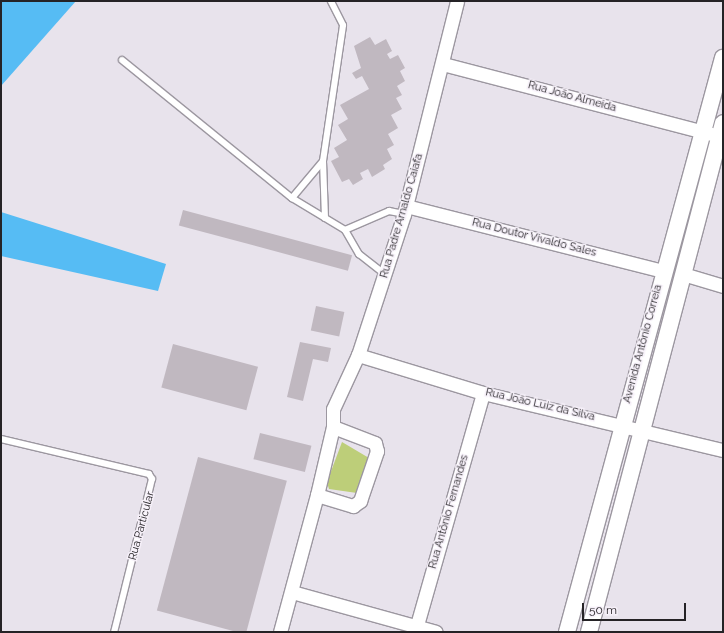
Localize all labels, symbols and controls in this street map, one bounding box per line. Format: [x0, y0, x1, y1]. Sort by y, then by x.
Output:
street label: Rua João Almeida [526, 79, 618, 115]
street label: Rua Padre Arnaldo Caiafa [378, 152, 426, 280]
street label: Rua Doutor Vivaldo Sales [470, 216, 598, 260]
street label: Avenida Antônio Correia [621, 283, 665, 405]
street label: Rua João Luiz da Silva [484, 386, 596, 424]
street label: Rua Antônio Fernandes [426, 453, 472, 571]
street label: Rua Particular [126, 490, 158, 562]
scale bar [584, 595, 688, 621]
text: 50 m [589, 603, 617, 617]

